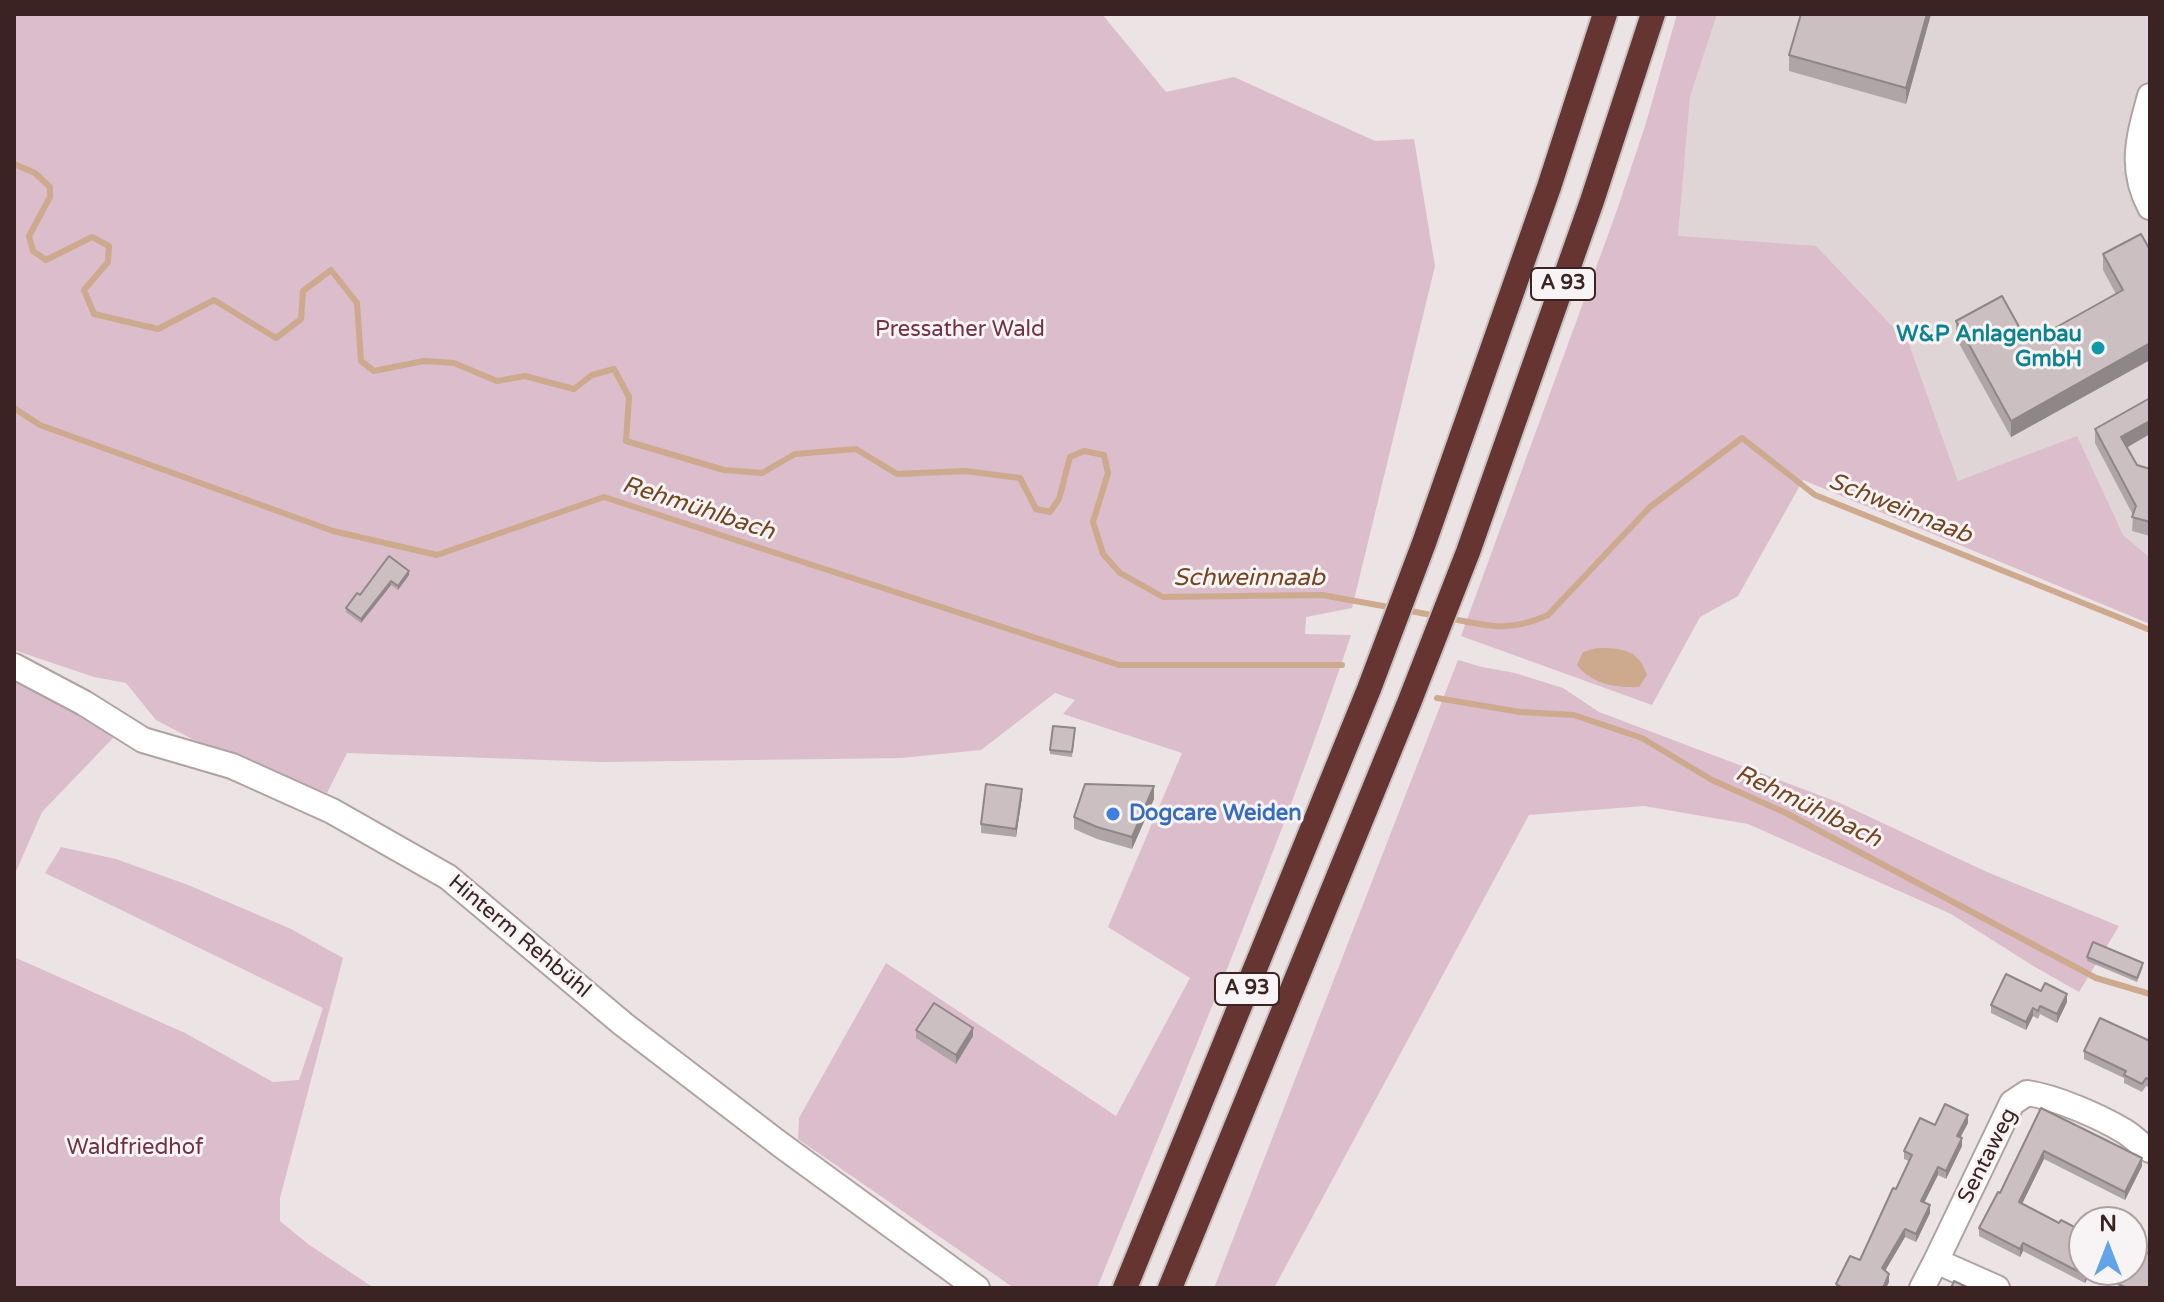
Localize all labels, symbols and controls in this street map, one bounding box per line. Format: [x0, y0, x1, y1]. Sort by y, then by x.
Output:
road number: A 93 [1531, 268, 1595, 300]
park label: Pressather Wald [875, 317, 1045, 343]
place label: W&P Anlagenbau GmbH [1896, 322, 2082, 374]
marker: W&P Anlagenbau GmbH [2089, 339, 2107, 357]
water label: Schweinnaab [1824, 467, 1976, 551]
water label: Rehmühlbach [618, 471, 778, 547]
water label: Schweinnaab [1173, 565, 1325, 593]
water label: Rehmühlbach [1730, 759, 1886, 855]
place label: Dogcare Weiden [1129, 801, 1302, 827]
marker: Dogcare Weiden [1104, 805, 1122, 823]
street label: Hinterm Rehbühl [442, 870, 596, 1004]
road number: A 93 [1215, 973, 1279, 1005]
street label: Sentaweg [1953, 1104, 2023, 1208]
park label: Waldfriedhof [67, 1135, 203, 1161]
north arrow [2068, 1206, 2148, 1286]
text: N [2099, 1211, 2117, 1237]

